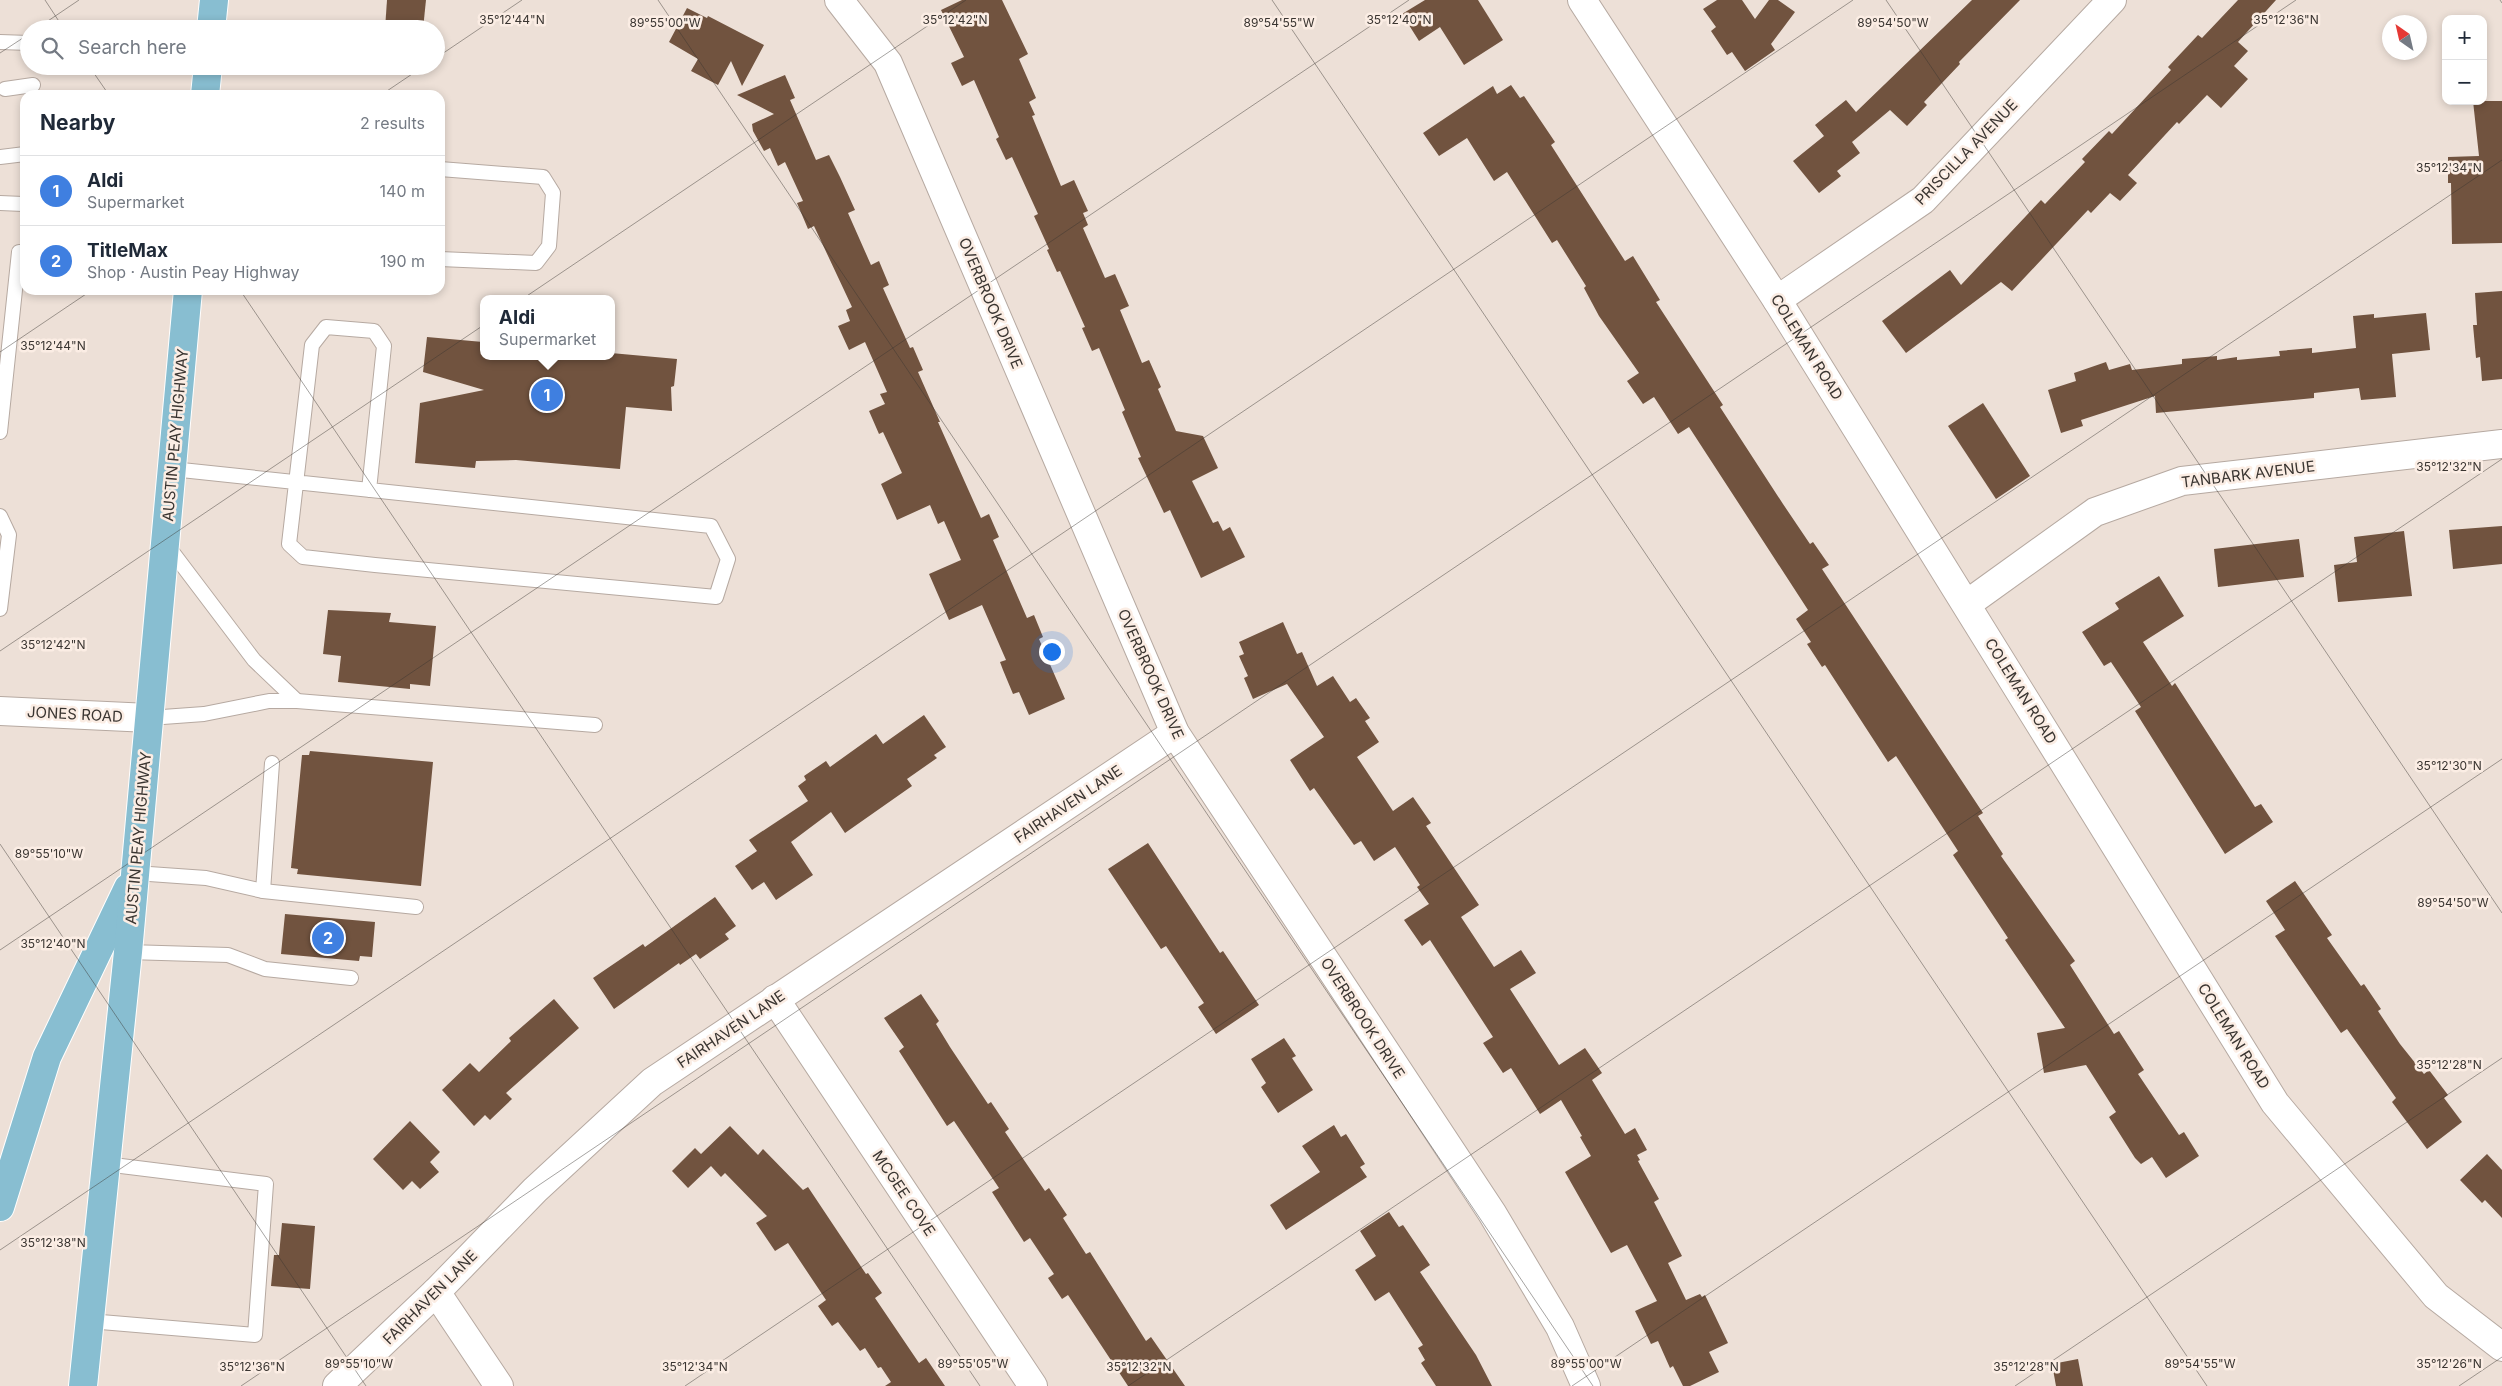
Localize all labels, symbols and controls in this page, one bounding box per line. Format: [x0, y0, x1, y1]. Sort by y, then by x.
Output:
text: 35°12'44"N [479, 12, 545, 27]
text: 35°12'42"N [923, 12, 987, 27]
text: 35°12'40"N [1366, 12, 1432, 27]
text: 35°12'36"N [2253, 12, 2319, 27]
text: 89°55'00"W [629, 15, 701, 30]
text: 89°54'55"W [1244, 15, 1315, 30]
text: 89°54'50"W [1857, 15, 1929, 30]
north arrow [2382, 15, 2427, 60]
map controls [2442, 15, 2487, 105]
button: + [2442, 15, 2487, 60]
search box [20, 20, 445, 75]
icon: search [38, 34, 66, 62]
text: Search here [78, 36, 187, 59]
button: − [2442, 60, 2487, 105]
street label: PRISCILLA AVENUE [1911, 95, 2021, 209]
text: Nearby [40, 110, 115, 135]
text: 2 results [360, 113, 425, 133]
text: 35°12'34"N [2416, 160, 2482, 175]
text: Aldi [87, 169, 123, 192]
text: 1 [53, 181, 59, 201]
text: 140 m [380, 181, 425, 201]
text: Supermarket [87, 192, 184, 212]
street label: OVERBROOK DRIVE [955, 235, 1027, 371]
text: TitleMax [87, 239, 168, 262]
text: 2 [51, 251, 61, 271]
text: 190 m [380, 251, 425, 271]
text: Shop · Austin Peay Highway [87, 262, 299, 282]
street label: COLEMAN ROAD [1767, 291, 1847, 403]
popup [480, 295, 615, 360]
text: Aldi [499, 306, 535, 329]
text: Supermarket [499, 329, 596, 349]
text: 35°12'44"N [20, 338, 86, 353]
street label: AUSTIN PEAY HIGHWAY [158, 348, 192, 522]
pin: 1 [531, 376, 563, 414]
street label: TANBARK AVENUE [2180, 456, 2316, 492]
text: 35°12'32"N [2416, 459, 2482, 474]
street label: OVERBROOK DRIVE [1114, 606, 1188, 742]
street label: COLEMAN ROAD [1981, 635, 2061, 747]
text: 35°12'42"N [21, 637, 85, 652]
your location [1039, 639, 1065, 665]
street label: JONES ROAD [27, 702, 123, 726]
street label: AUSTIN PEAY HIGHWAY [121, 751, 155, 925]
text: 35°12'30"N [2416, 758, 2482, 773]
street label: FAIRHAVEN LANE [1010, 761, 1126, 847]
text: 89°55'10"W [15, 846, 83, 861]
text: 89°54'50"W [2417, 895, 2489, 910]
pin: 2 [312, 919, 344, 957]
text: 35°12'40"N [20, 936, 86, 951]
street label: OVERBROOK DRIVE [1317, 954, 1409, 1082]
street label: COLEMAN ROAD [2194, 980, 2274, 1092]
street label: FAIRHAVEN LANE [673, 986, 789, 1072]
text: 35°12'28"N [2416, 1057, 2482, 1072]
street label: MCGEE COVE [868, 1147, 940, 1239]
text: 35°12'38"N [20, 1235, 86, 1250]
street label: FAIRHAVEN LANE [379, 1246, 481, 1348]
text: 89°55'10"W [325, 1356, 393, 1371]
text: 89°55'05"W [938, 1356, 1009, 1371]
text: 89°55'00"W [1550, 1356, 1622, 1371]
text: 89°54'55"W [2165, 1356, 2236, 1371]
text: 35°12'26"N [2416, 1356, 2482, 1371]
text: 35°12'36"N [219, 1359, 285, 1374]
text: 35°12'34"N [662, 1359, 728, 1374]
text: 35°12'32"N [1106, 1359, 1172, 1374]
text: 35°12'28"N [1993, 1359, 2059, 1374]

